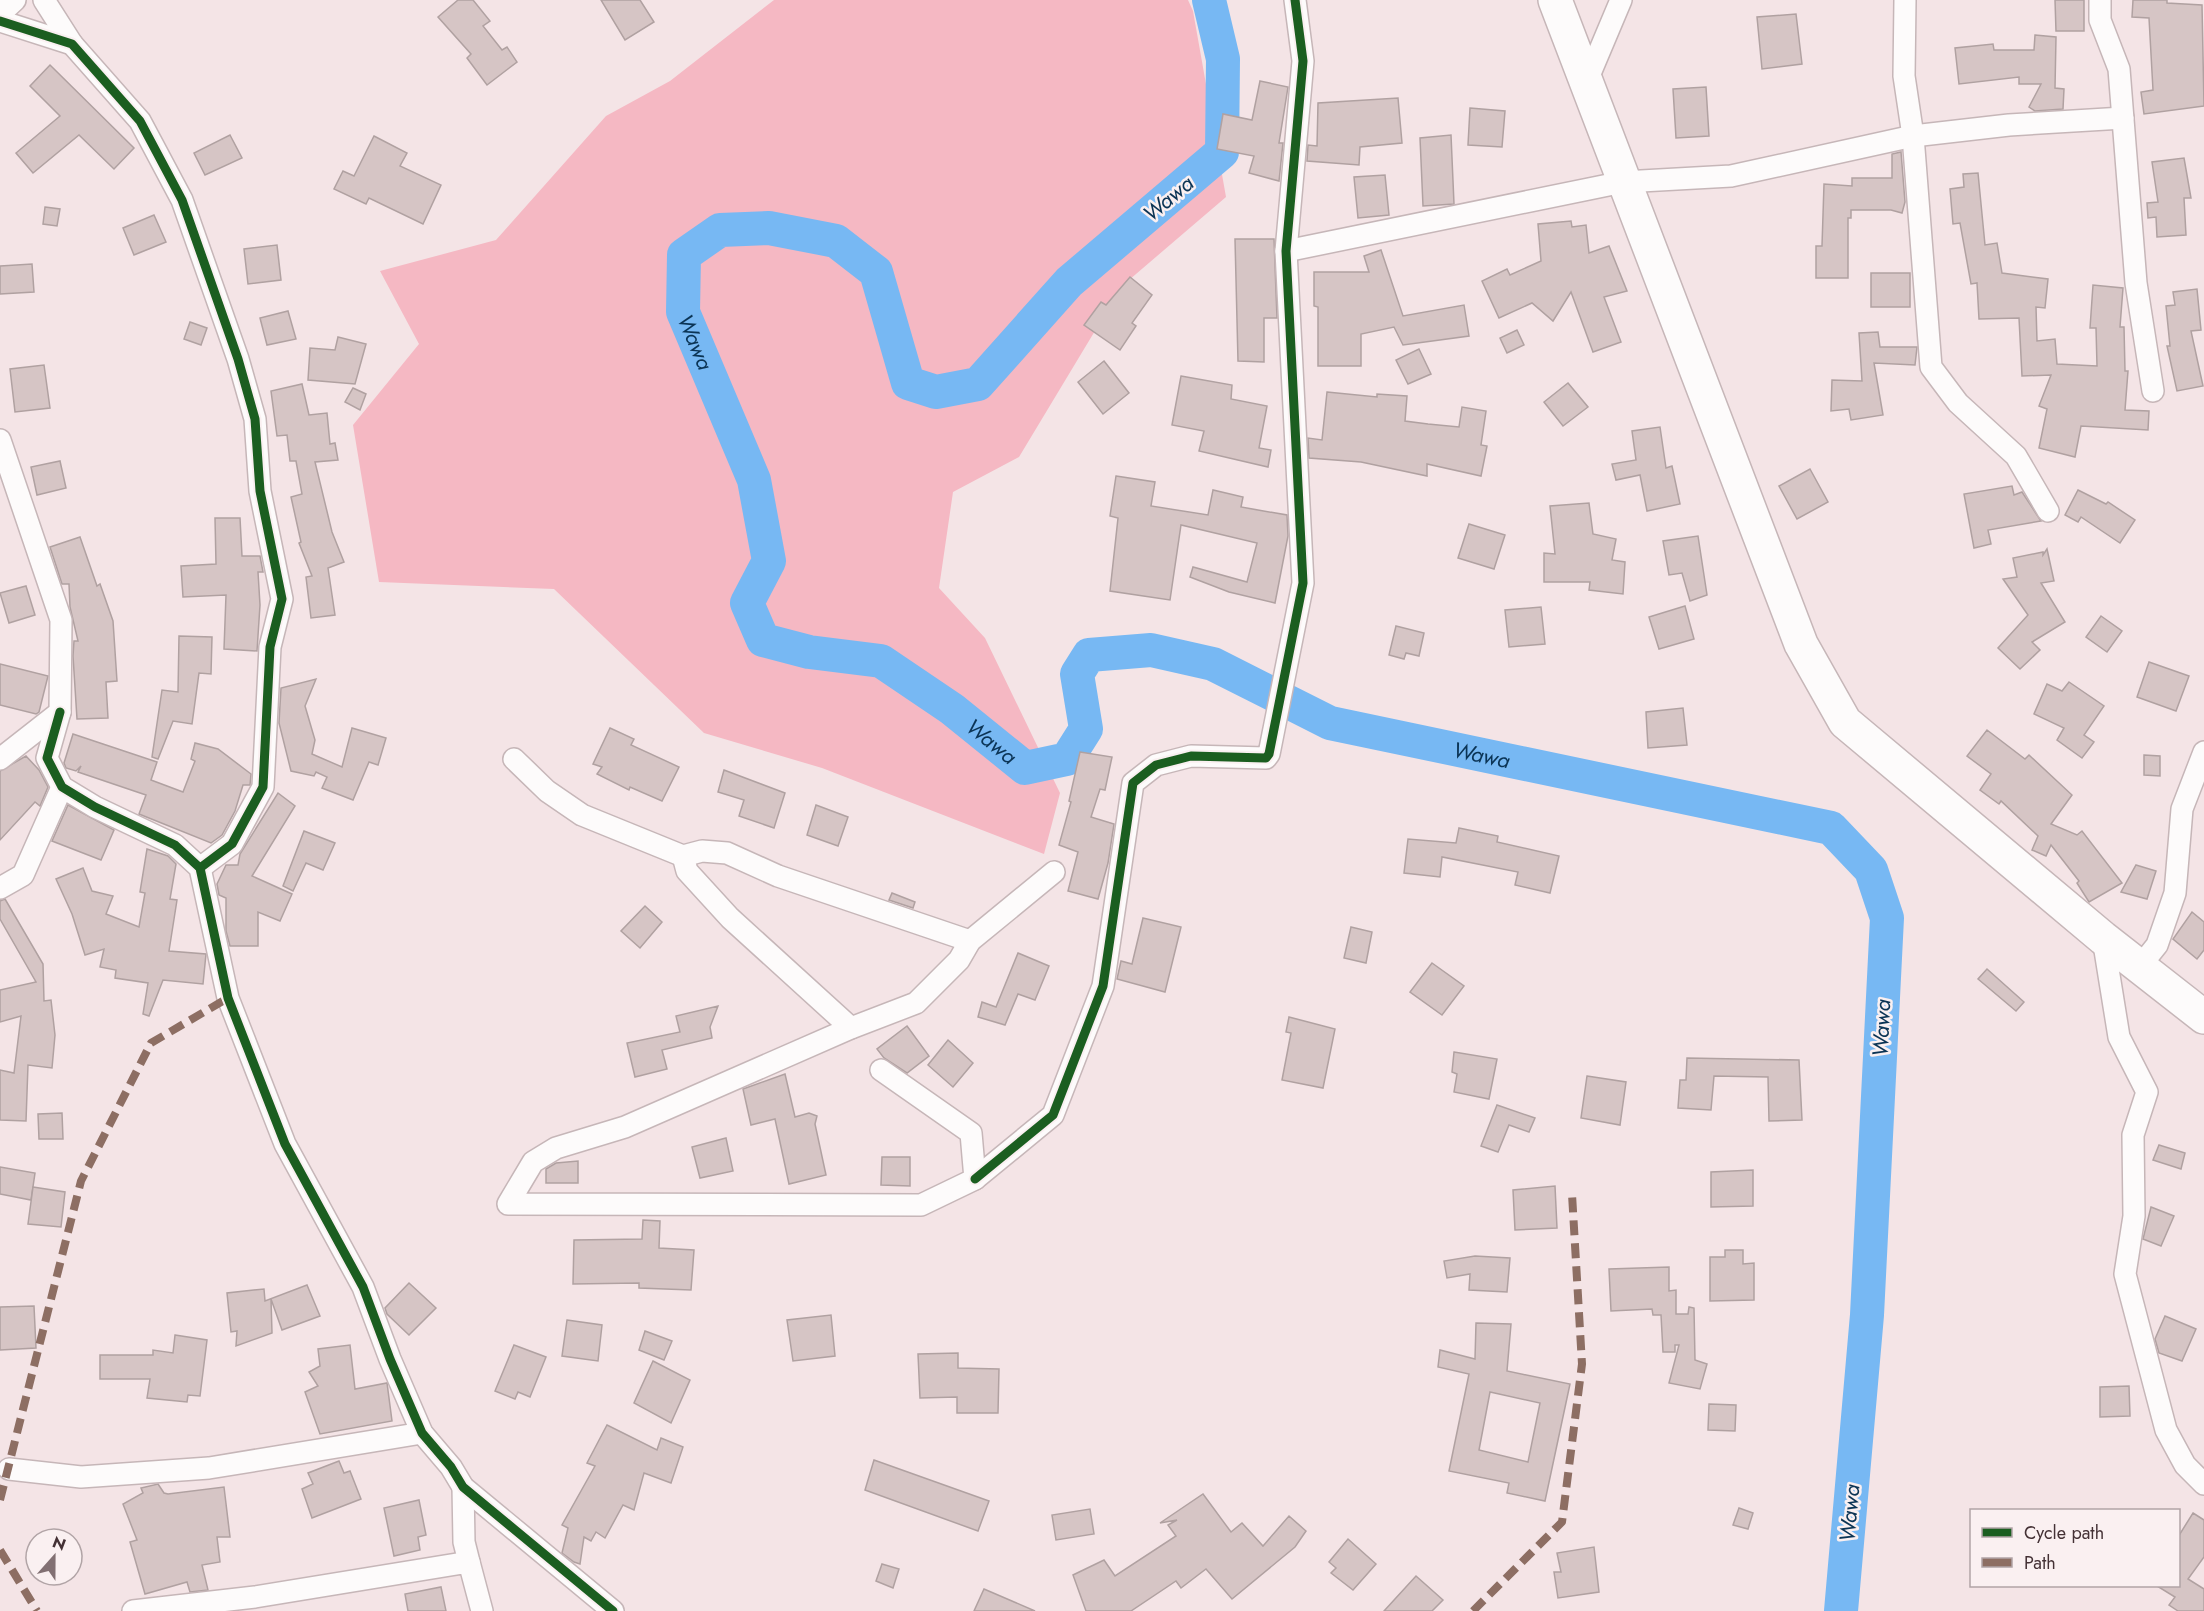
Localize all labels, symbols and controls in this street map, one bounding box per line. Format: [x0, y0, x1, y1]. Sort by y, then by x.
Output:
water label: Wawa [1136, 167, 1200, 229]
water label: Wawa [670, 309, 722, 375]
water label: Wawa [959, 711, 1024, 772]
water label: Wawa [1450, 733, 1513, 776]
water label: Wawa [1864, 998, 1898, 1058]
water label: Wawa [1831, 1483, 1867, 1543]
legend [1970, 1509, 2180, 1587]
text: Cycle path [2024, 1520, 2104, 1546]
north arrow [24, 1527, 84, 1587]
text: N [49, 1530, 69, 1556]
text: Path [2024, 1550, 2056, 1576]

